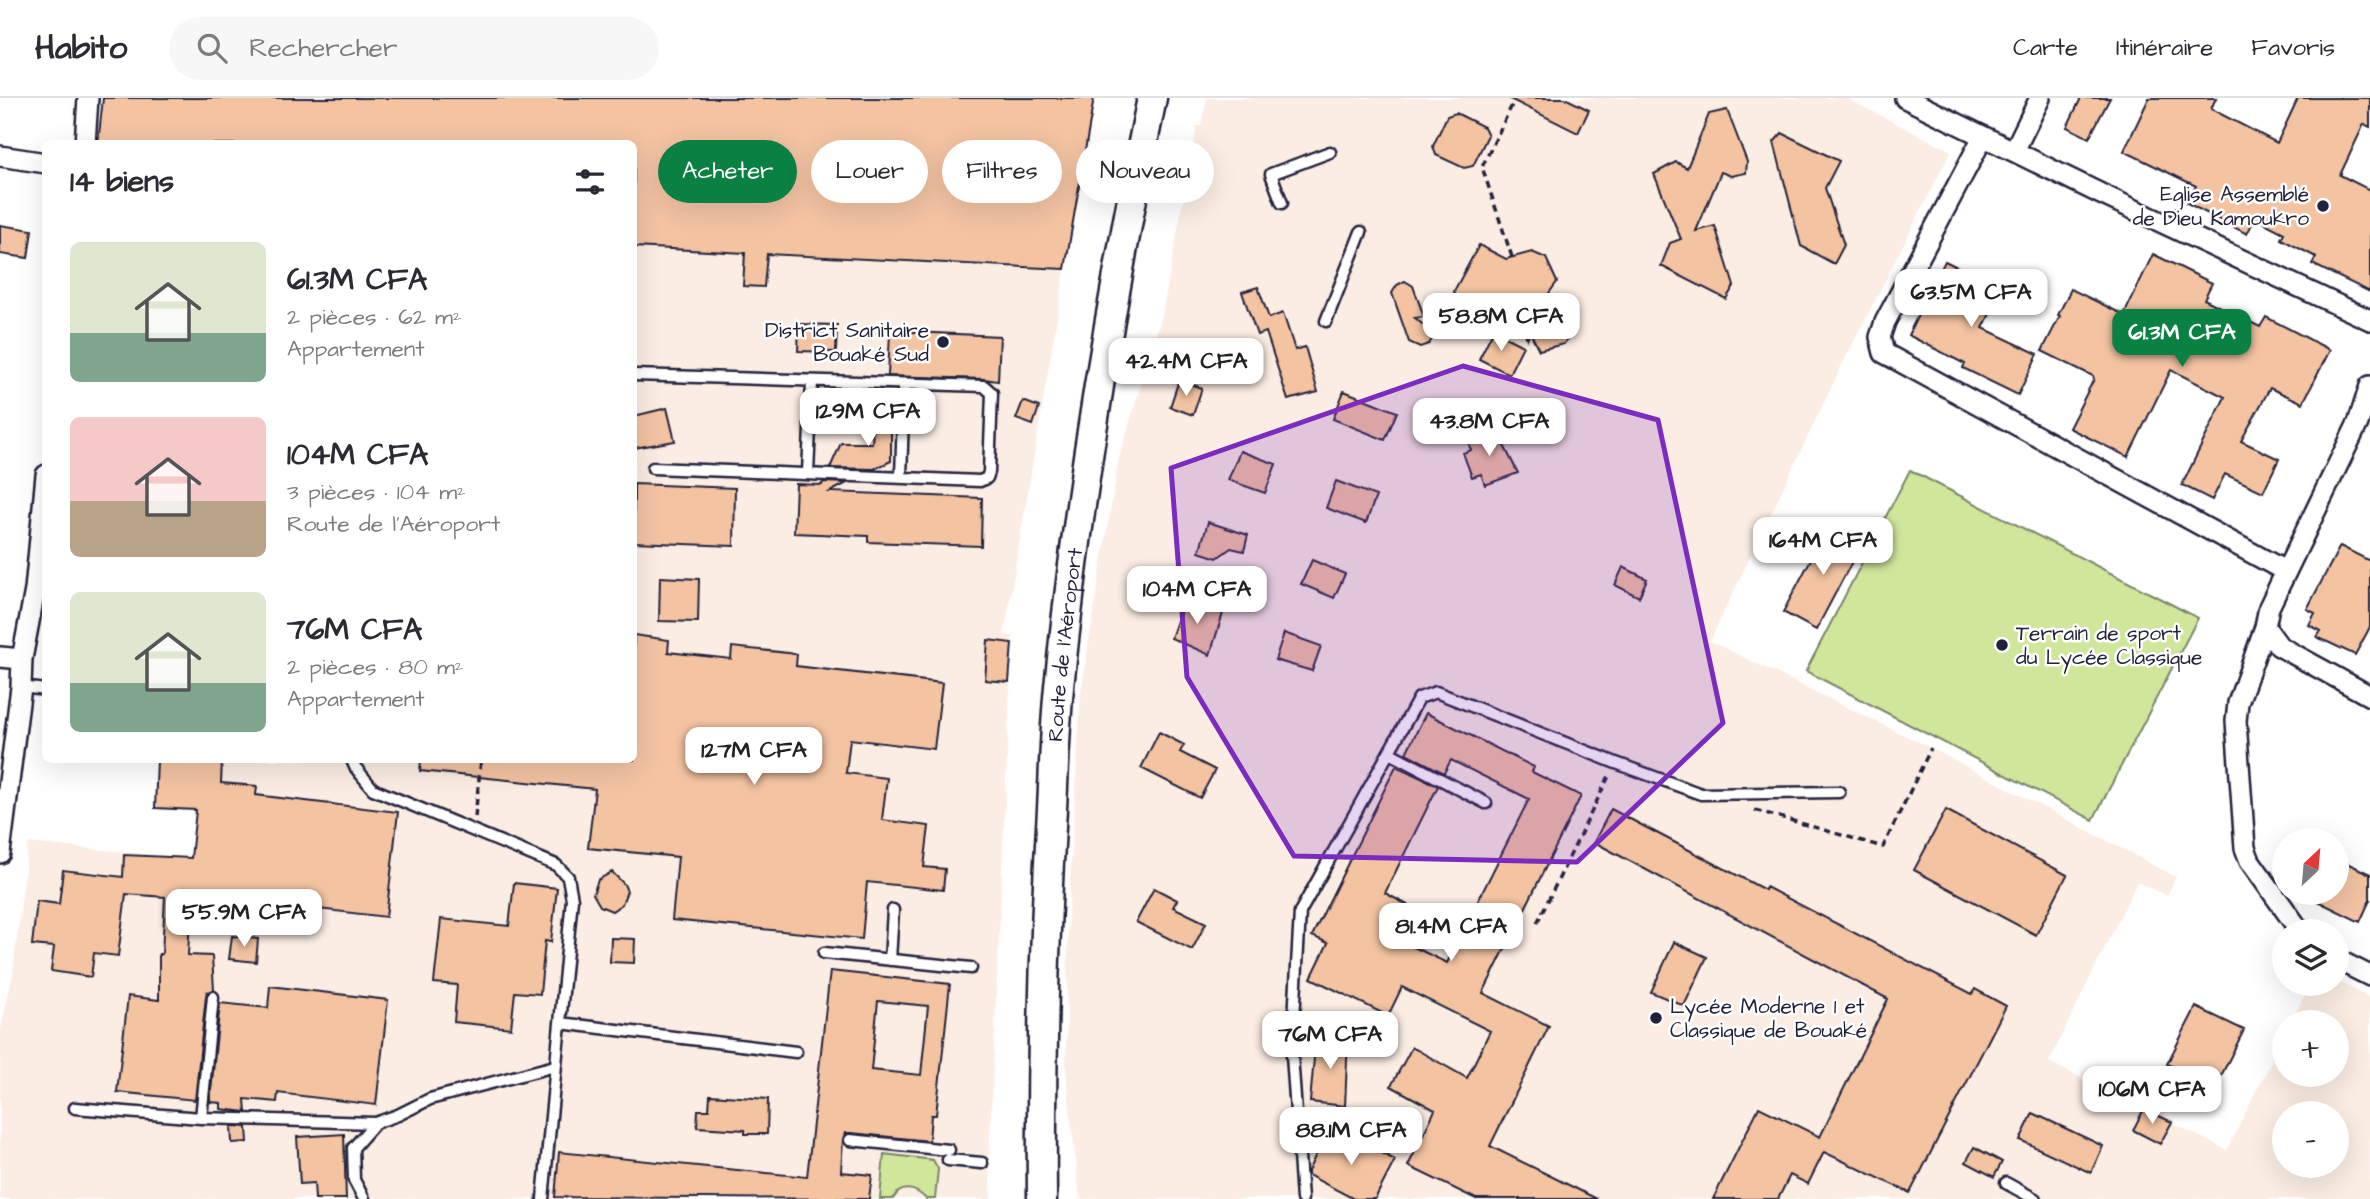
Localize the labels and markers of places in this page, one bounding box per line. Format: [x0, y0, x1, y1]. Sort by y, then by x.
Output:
place label: Eglise Assemblé de Dieu Kamoukro [2133, 180, 2309, 233]
marker: Eglise Assemblé de Dieu Kamoukro [2315, 198, 2331, 214]
pin: 63.5M CFA [1891, 270, 2051, 329]
pin: 58.8M CFA [1421, 294, 1581, 353]
pin: 61.3M CFA [2102, 310, 2262, 369]
place label: District Sanitaire Bouaké Sud [765, 316, 929, 369]
marker: District Sanitaire Bouaké Sud [935, 334, 951, 350]
pin: 42.4M CFA [1106, 338, 1266, 398]
pin: 129M CFA [796, 388, 940, 448]
pin: 43.8M CFA [1409, 398, 1569, 458]
pin: 164M CFA [1751, 518, 1895, 577]
pin: 104M CFA [1125, 566, 1269, 626]
place label: Terrain de sport du Lycée Classique [2016, 619, 2202, 674]
marker: Terrain de sport du Lycée Classique [1994, 637, 2010, 653]
pin: 127M CFA [682, 728, 826, 787]
pin: 55.9M CFA [164, 890, 324, 949]
pin: 81.4M CFA [1371, 904, 1531, 963]
place label: Lycée Moderne 1 et Classique de Bouaké [1670, 992, 1867, 1045]
marker: Lycée Moderne 1 et Classique de Bouaké [1648, 1010, 1664, 1026]
pin: 76M CFA [1265, 1012, 1395, 1071]
pin: 106M CFA [2080, 1066, 2224, 1126]
pin: 88.1M CFA [1271, 1108, 1431, 1167]

